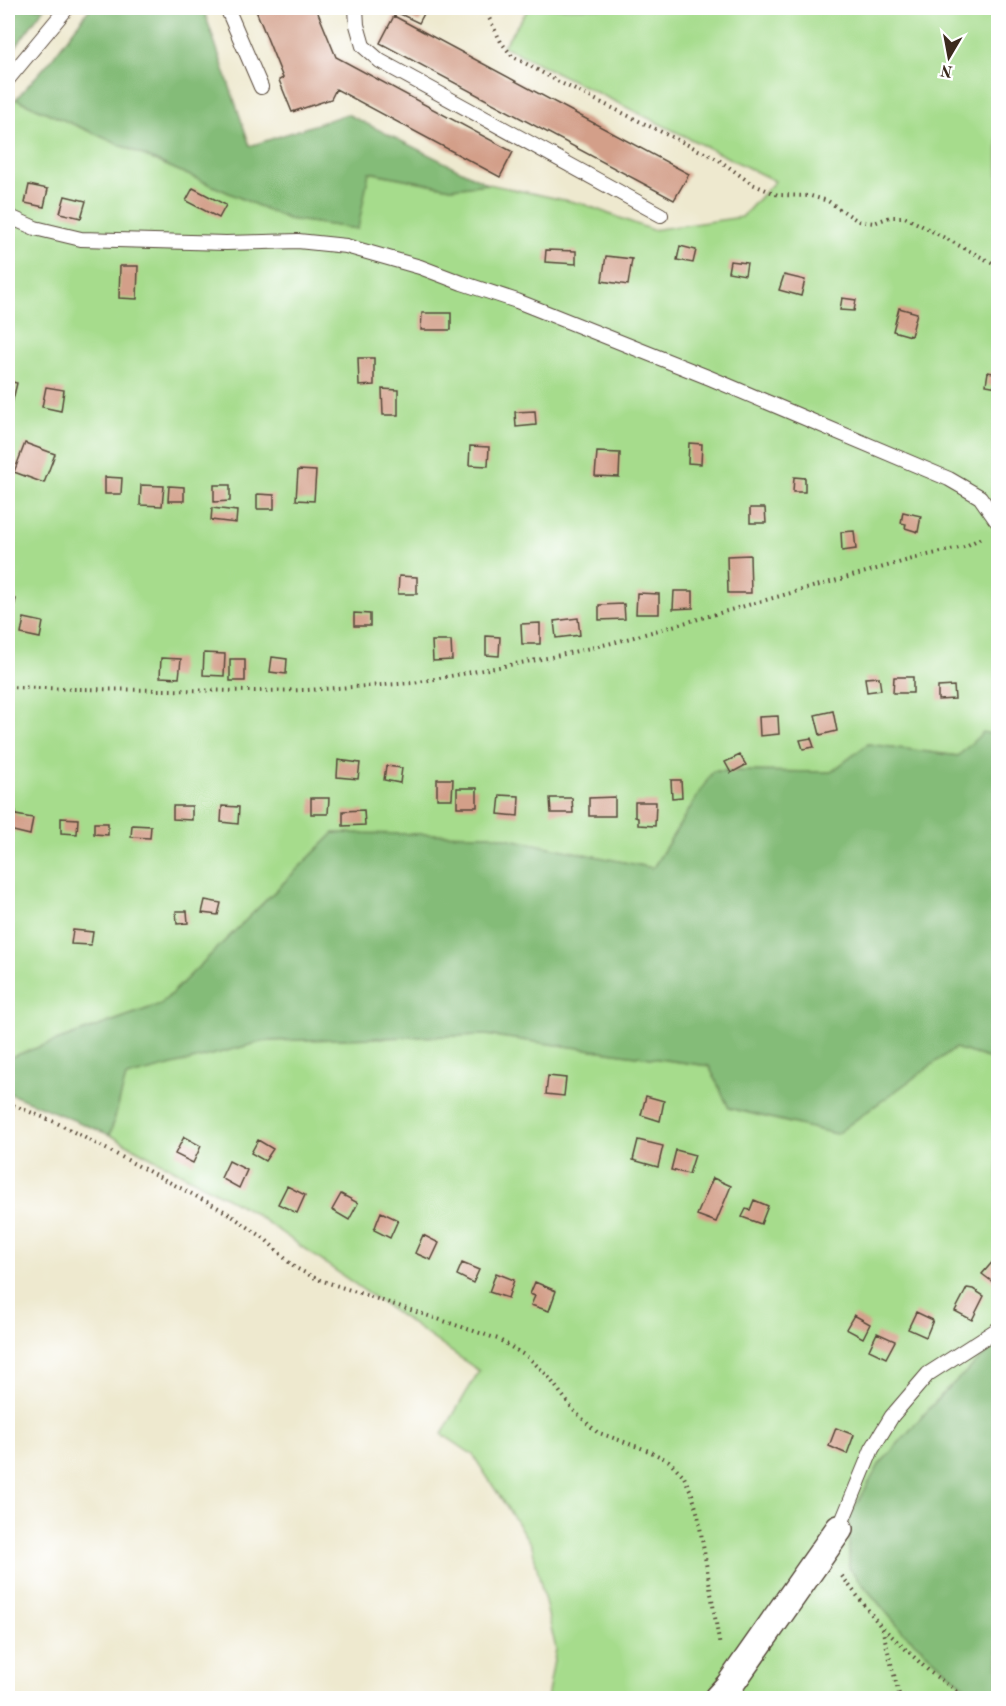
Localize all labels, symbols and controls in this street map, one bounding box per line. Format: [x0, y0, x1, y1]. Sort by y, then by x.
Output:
north arrow [919, 27, 979, 87]
text: N [939, 61, 954, 79]

